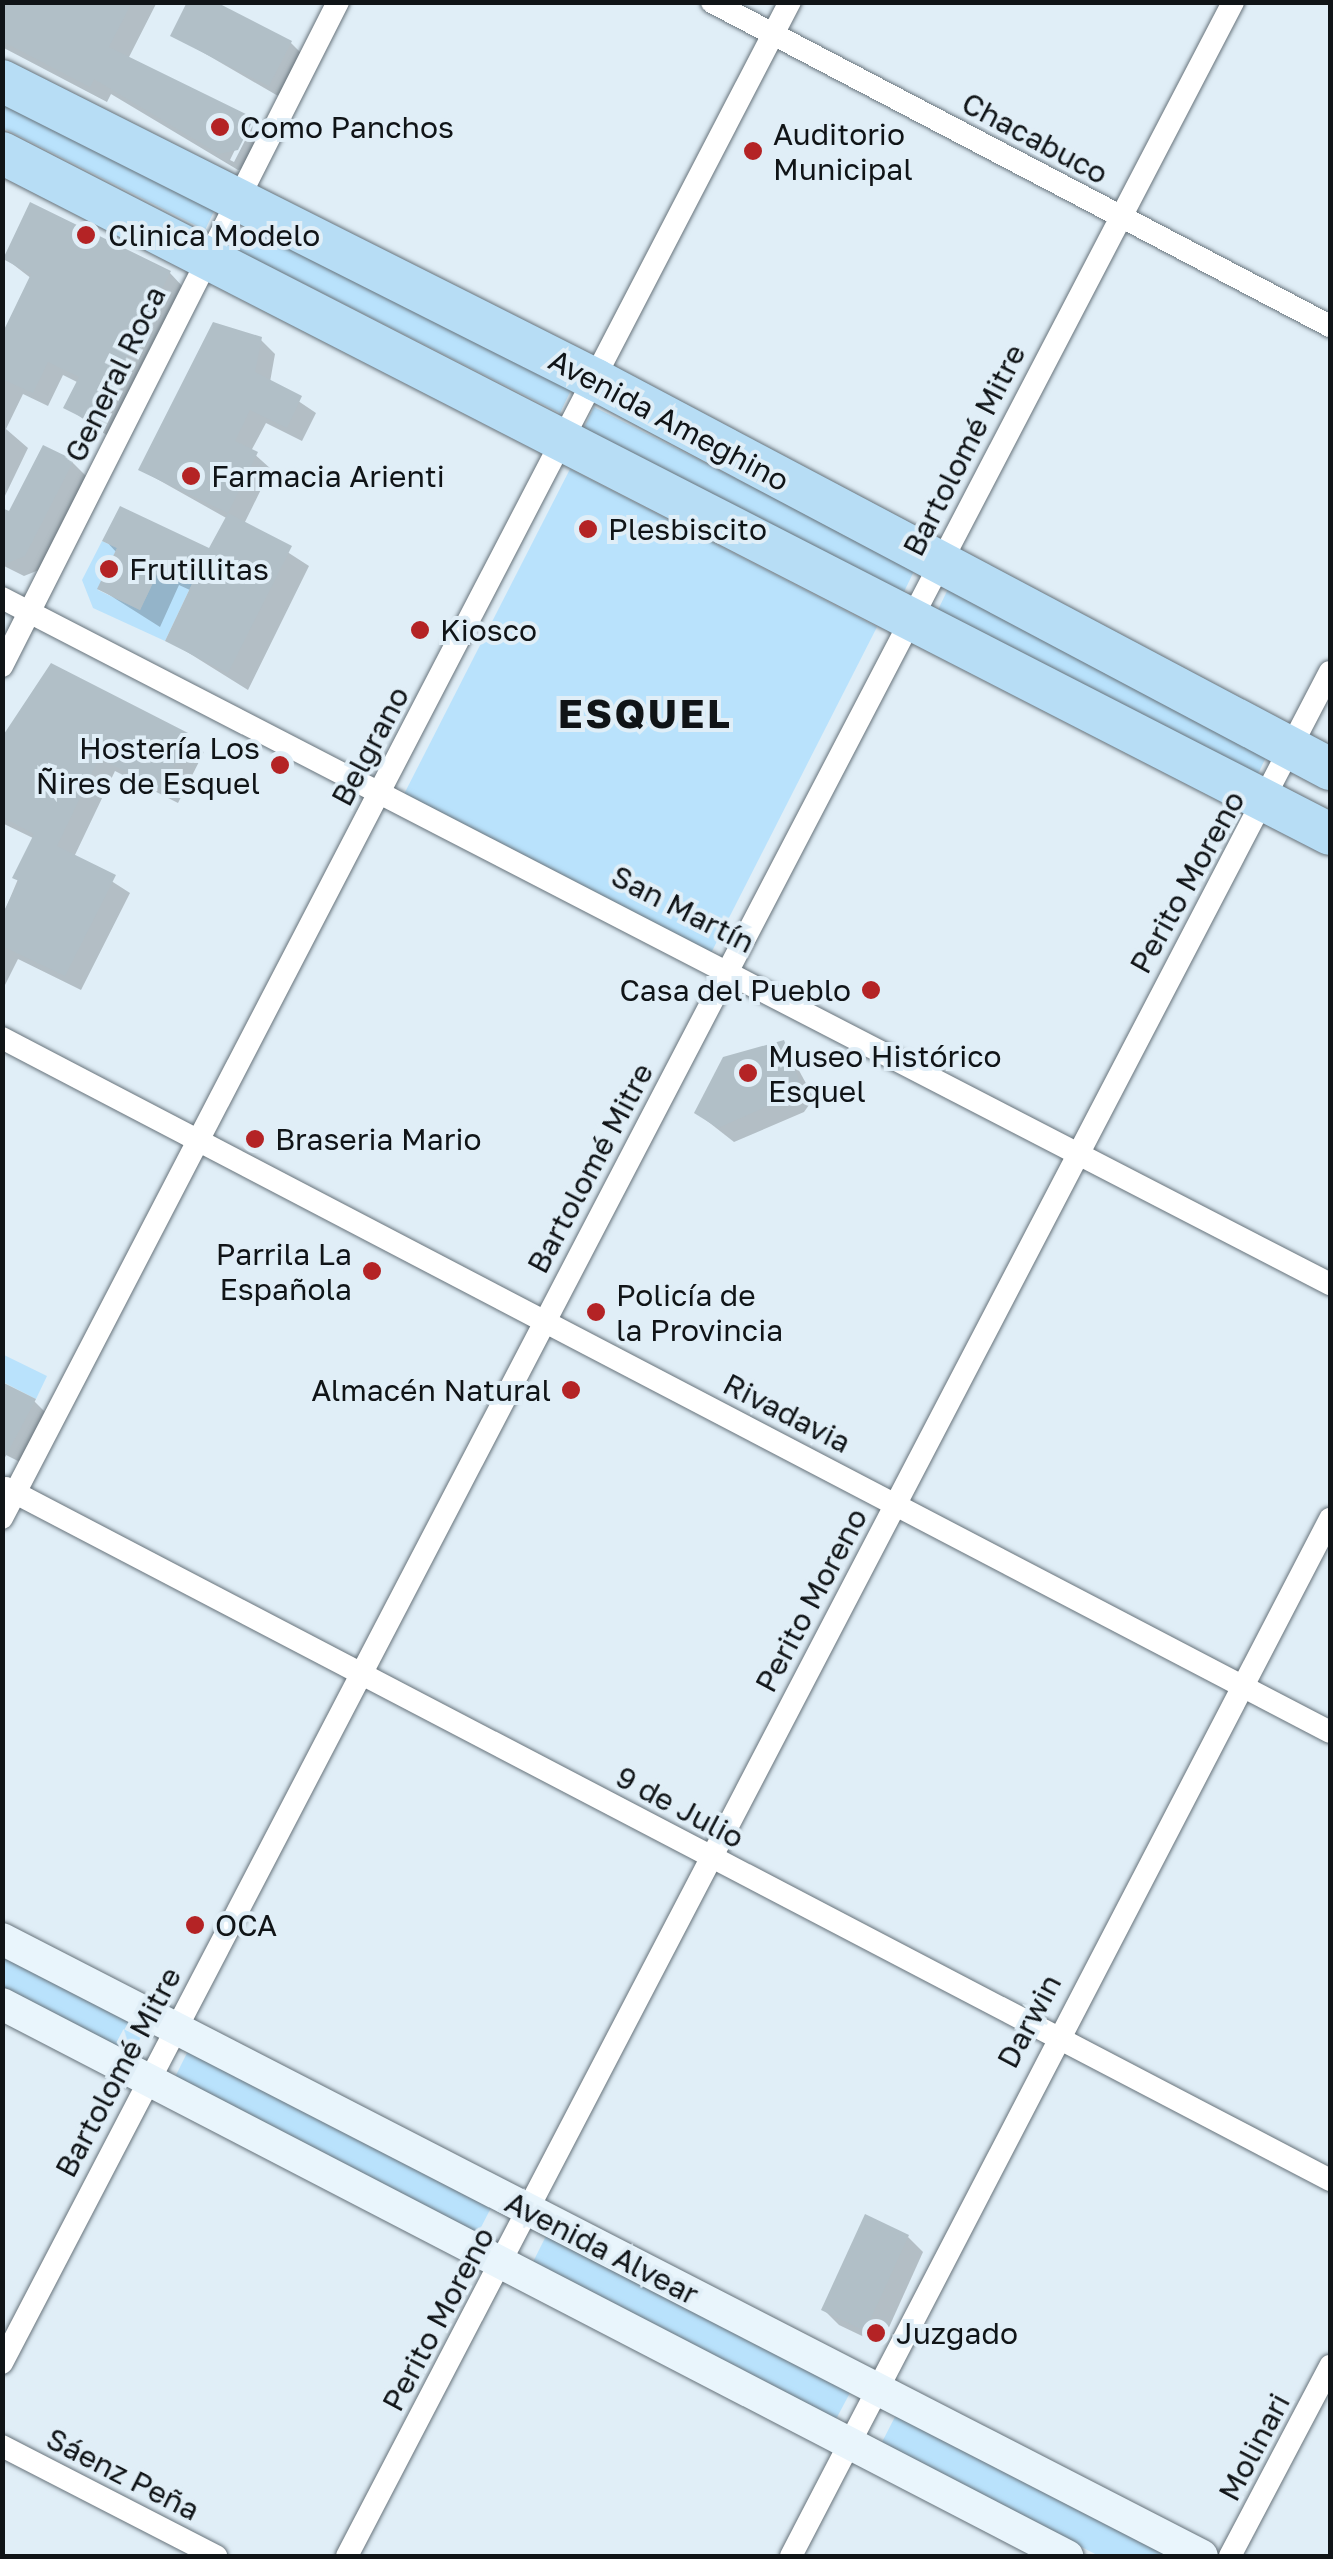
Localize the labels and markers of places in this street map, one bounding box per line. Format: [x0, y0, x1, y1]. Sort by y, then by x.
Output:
place label: Como Panchos [240, 109, 454, 145]
marker: Como Panchos [209, 116, 231, 138]
place label: Auditorio Municipal [773, 116, 913, 186]
marker: Auditorio Municipal [742, 140, 764, 162]
place label: Clinica Modelo [108, 217, 320, 253]
marker: Clinica Modelo [73, 222, 99, 248]
place label: Farmacia Arienti [211, 458, 445, 494]
marker: Farmacia Arienti [180, 465, 202, 487]
place label: Plesbiscito [608, 511, 767, 547]
marker: Plesbiscito [577, 518, 599, 540]
place label: Frutillitas [129, 551, 269, 587]
marker: Frutillitas [98, 558, 120, 580]
place label: Kiosco [440, 612, 537, 648]
marker: Kiosco [409, 619, 431, 641]
place label: Hostería Los Ñires de Esquel [36, 730, 260, 800]
marker: Hostería Los Ñires de Esquel [269, 754, 291, 776]
place label: Casa del Pueblo [619, 972, 851, 1008]
marker: Casa del Pueblo [860, 979, 882, 1001]
place label: Museo Histórico Esquel [768, 1038, 1002, 1108]
marker: Museo Histórico Esquel [737, 1062, 759, 1084]
place label: Braseria Mario [275, 1121, 481, 1157]
marker: Braseria Mario [244, 1128, 266, 1150]
place label: Parrila La Española [216, 1236, 352, 1306]
marker: Parrila La Española [361, 1260, 383, 1282]
place label: Policía de la Provincia [616, 1277, 783, 1348]
marker: Policía de la Provincia [585, 1301, 607, 1323]
place label: Almacén Natural [311, 1372, 551, 1408]
marker: Almacén Natural [560, 1379, 582, 1401]
place label: OCA [215, 1907, 277, 1943]
marker: OCA [184, 1914, 206, 1936]
place label: Juzgado [896, 2315, 1018, 2351]
marker: Juzgado [865, 2322, 887, 2344]

